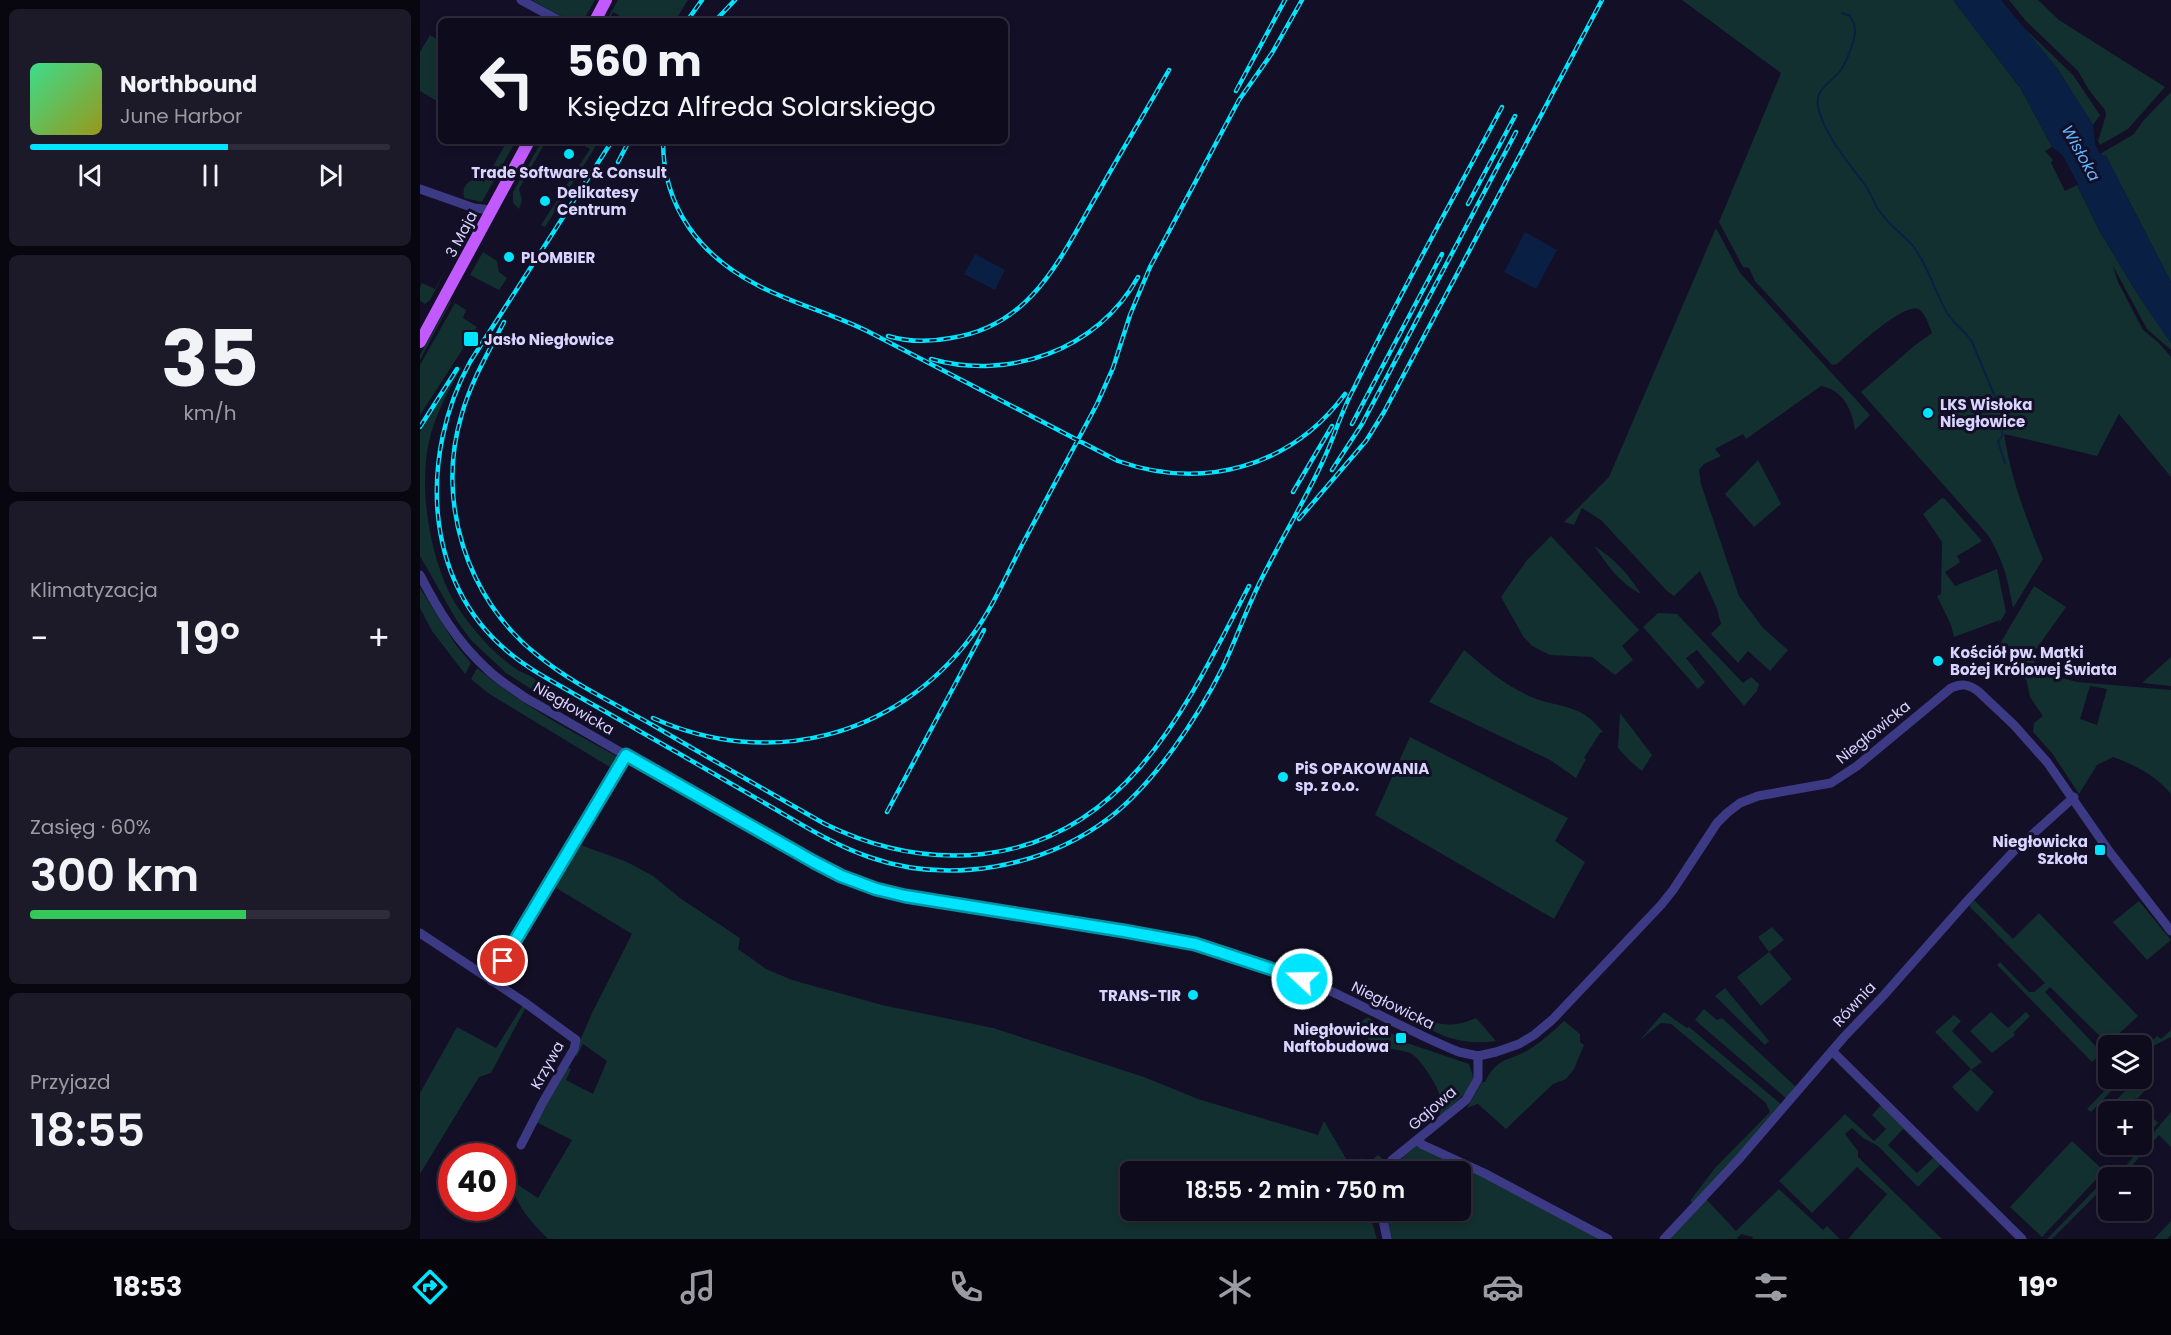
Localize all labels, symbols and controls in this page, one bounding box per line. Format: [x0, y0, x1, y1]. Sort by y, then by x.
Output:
text: 560 m [567, 32, 702, 91]
icon: left [468, 42, 546, 120]
text: Northbound [120, 69, 257, 100]
text: Księdza Alfreda Solarskiego [567, 88, 936, 125]
text: June Harbor [120, 102, 243, 130]
water label: Wisłoka [2056, 121, 2106, 186]
marker: Trade Software & Consult [562, 147, 576, 161]
icon: previous [74, 159, 107, 192]
icon: pause [194, 159, 227, 192]
icon: next [314, 159, 347, 192]
place label: Trade Software & Consult [471, 162, 667, 183]
place label: Delikatesy Centrum [557, 182, 639, 220]
marker: Delikatesy Centrum [538, 194, 552, 208]
street label: 3 Maja [440, 207, 482, 261]
place label: PLOMBIER [521, 247, 596, 268]
marker: PLOMBIER [502, 250, 516, 264]
text: 35 [161, 304, 259, 413]
place label: Jasło Niegłowice [484, 329, 614, 350]
marker: Jasło Niegłowice [462, 330, 480, 348]
place label: LKS Wisłoka Niegłowice [1940, 394, 2032, 432]
text: km/h [183, 399, 237, 427]
marker: LKS Wisłoka Niegłowice [1921, 406, 1935, 420]
text: Klimatyzacja [30, 576, 158, 604]
text: 19° [176, 607, 240, 670]
text: − [30, 615, 48, 662]
text: + [367, 615, 390, 662]
place label: Kościół pw. Matki Bożej Królowej Świata [1950, 642, 2117, 680]
marker: Kościół pw. Matki Bożej Królowej Świata [1931, 654, 1945, 668]
street label: Niegłowicka [530, 676, 618, 740]
street label: Niegłowicka [1831, 696, 1915, 768]
place label: PiS OPAKOWANIA sp. z o.o. [1295, 758, 1429, 796]
marker: PiS OPAKOWANIA sp. z o.o. [1276, 770, 1290, 784]
text: Zasięg · 60% [30, 813, 151, 841]
place label: Niegłowicka Szkoła [1993, 831, 2088, 869]
marker: Niegłowicka Szkoła [2093, 843, 2107, 857]
text: 300 km [30, 844, 199, 907]
pin [477, 935, 528, 986]
icon: arrive [486, 944, 519, 977]
position arrow [1270, 947, 1334, 1011]
street label: Niegłowicka [1348, 976, 1438, 1034]
street label: Równia [1828, 977, 1880, 1031]
place label: TRANS-TIR [1099, 985, 1181, 1006]
marker: TRANS-TIR [1186, 988, 1200, 1002]
place label: Niegłowicka Naftobudowa [1283, 1019, 1389, 1057]
marker: Niegłowicka Naftobudowa [1394, 1031, 1408, 1045]
map controls [2098, 1035, 2152, 1221]
button: layers [2098, 1035, 2152, 1089]
street label: Krzywa [525, 1037, 569, 1093]
text: Przyjazd [30, 1068, 111, 1096]
street label: Gajowa [1403, 1081, 1461, 1135]
text: 18:55 [30, 1099, 145, 1162]
button: + [2098, 1101, 2152, 1155]
speed limit sign: 40 [438, 1143, 516, 1221]
button: − [2098, 1167, 2152, 1221]
text: 18:55 · 2 min · 750 m [1186, 1175, 1405, 1206]
icon: directions [409, 1266, 451, 1308]
icon: music [677, 1266, 719, 1308]
icon: phone [945, 1266, 987, 1308]
icon: climate [1214, 1266, 1256, 1308]
icon: car [1482, 1266, 1524, 1308]
icon: filters [1750, 1266, 1792, 1308]
text: 18:53 [113, 1268, 182, 1305]
text: 19° [2019, 1268, 2058, 1305]

